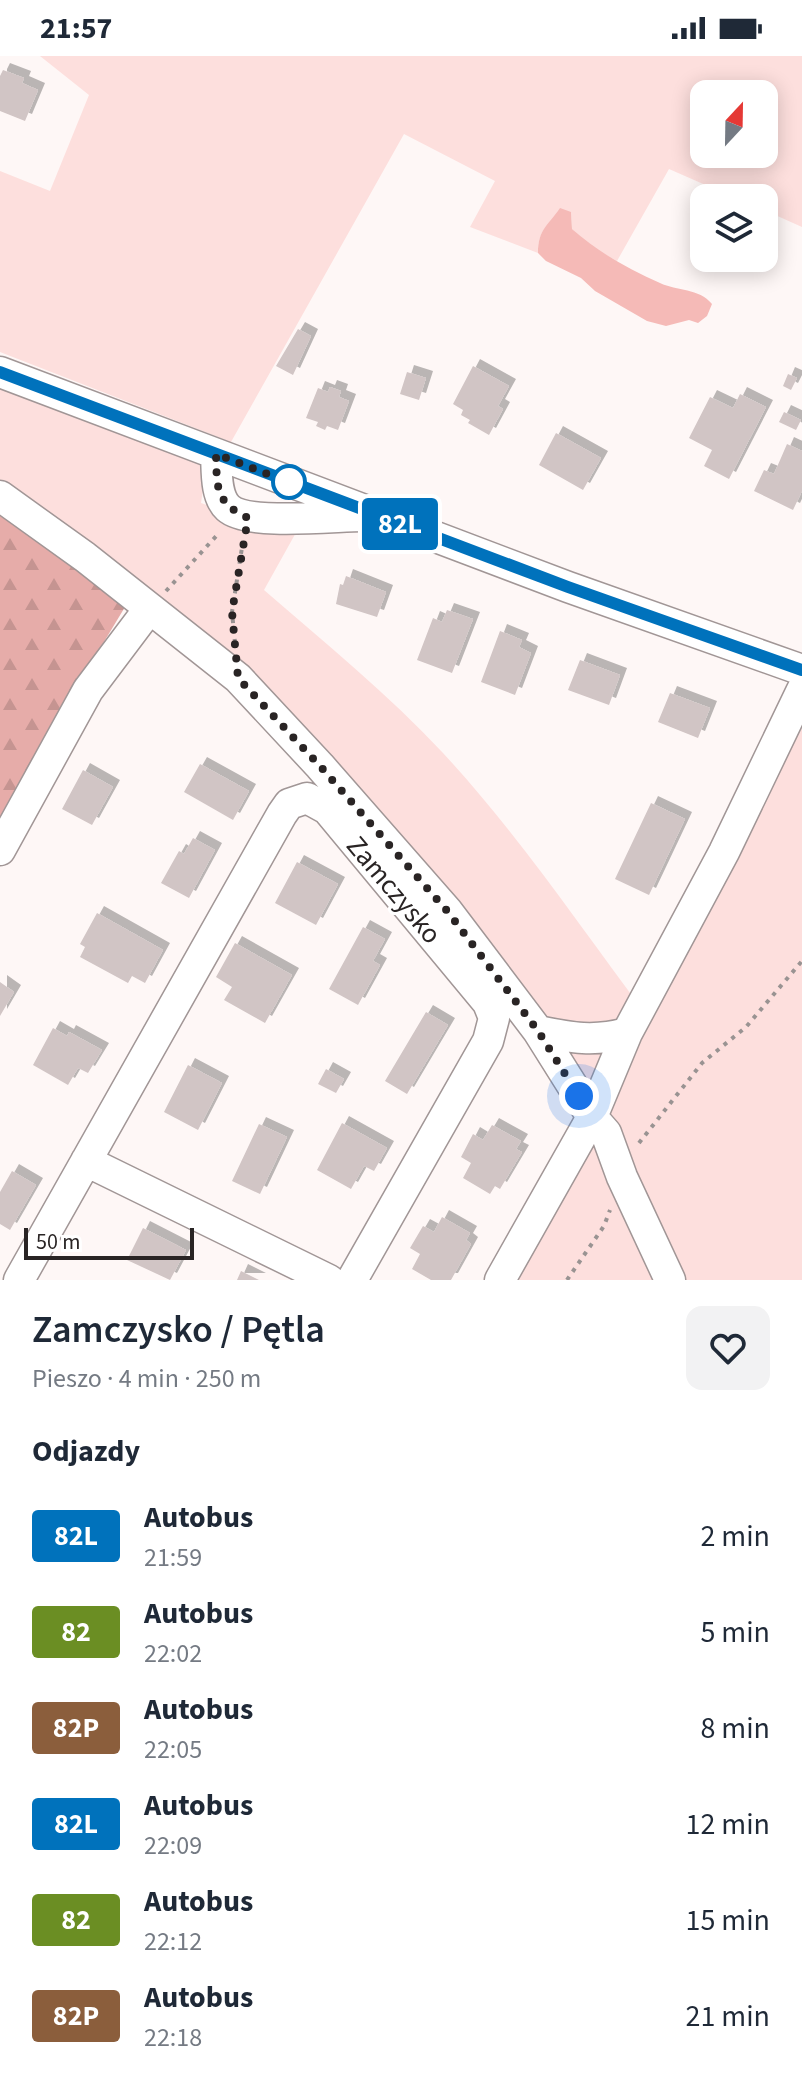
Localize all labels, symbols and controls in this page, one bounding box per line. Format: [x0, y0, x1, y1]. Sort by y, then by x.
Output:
text: 21:57 [40, 7, 112, 50]
north arrow [690, 80, 778, 168]
map controls [690, 80, 778, 272]
button: layers [690, 184, 778, 272]
unlabelled marker [272, 465, 306, 499]
line badge: 82L [354, 498, 446, 550]
text: 82L [378, 504, 422, 544]
street label: Zamczysko [337, 827, 451, 953]
your location [559, 1076, 599, 1116]
scale bar [24, 1224, 194, 1260]
text: 50 m [36, 1226, 81, 1258]
text: Zamczysko / Pętla [32, 1303, 325, 1357]
button: heart [686, 1306, 770, 1390]
text: Pieszo · 4 min · 250 m [32, 1360, 261, 1397]
text: Odjazdy [32, 1430, 140, 1473]
text: Autobus [144, 1496, 253, 1539]
text: 2 min [700, 1515, 770, 1558]
text: 82L [54, 1516, 98, 1556]
text: 21:59 [144, 1539, 202, 1576]
text: Autobus [144, 1592, 253, 1635]
text: 5 min [700, 1611, 770, 1654]
text: 82 [61, 1612, 91, 1652]
text: 22:02 [144, 1635, 202, 1672]
text: Autobus [144, 1688, 253, 1731]
text: 8 min [700, 1707, 770, 1750]
text: 82P [53, 1708, 99, 1748]
text: 22:05 [144, 1731, 202, 1768]
text: Autobus [144, 1784, 253, 1827]
text: 12 min [686, 1803, 770, 1846]
text: 82L [54, 1804, 98, 1844]
text: 22:09 [144, 1827, 202, 1864]
text: Autobus [144, 1880, 253, 1923]
text: 15 min [686, 1899, 770, 1942]
text: 82 [61, 1900, 91, 1940]
text: 22:12 [144, 1923, 202, 1960]
text: Autobus [144, 1976, 253, 2019]
text: 21 min [686, 1995, 770, 2038]
text: 82P [53, 1996, 99, 2036]
text: 22:18 [144, 2019, 202, 2056]

